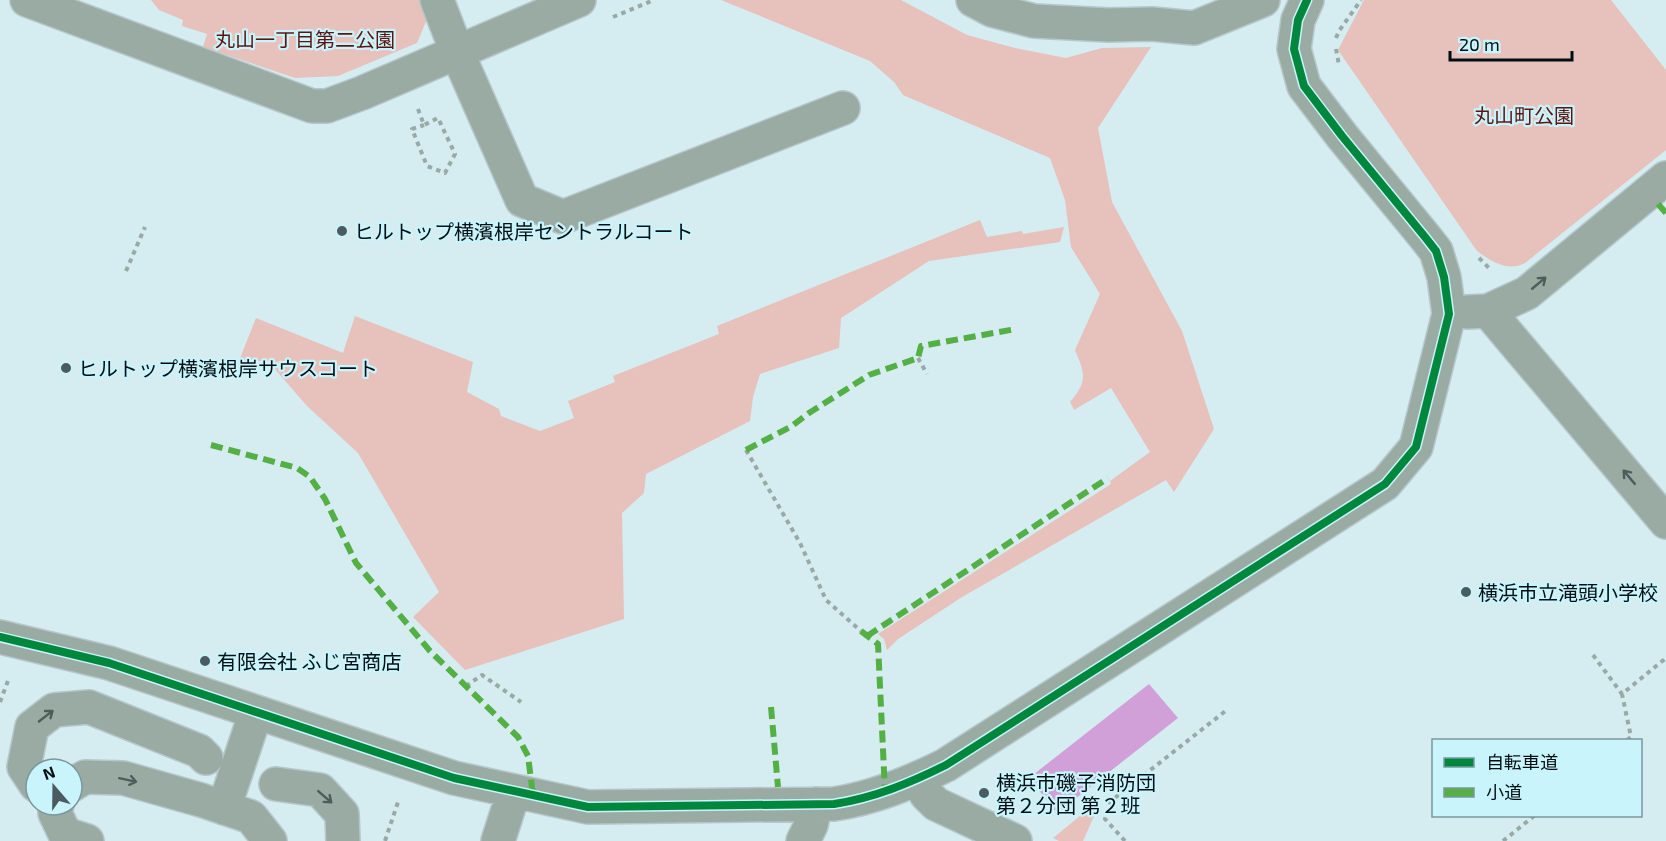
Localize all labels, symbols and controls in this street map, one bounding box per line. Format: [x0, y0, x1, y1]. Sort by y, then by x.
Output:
scale bar [1450, 24, 1572, 62]
park label: 丸山一丁目第二公園 [215, 27, 395, 51]
text: 20 m [1459, 33, 1500, 55]
park label: 丸山町公園 [1474, 103, 1574, 127]
place label: ヒルトップ横濱根岸セントラルコート [354, 219, 694, 243]
marker: ヒルトップ横濱根岸セントラルコート [335, 224, 349, 238]
one-way arrow [1531, 276, 1547, 289]
place label: ヒルトップ横濱根岸サウスコート [78, 356, 378, 380]
marker: ヒルトップ横濱根岸サウスコート [59, 361, 73, 375]
one-way arrow [1622, 469, 1635, 485]
place label: 横浜市立滝頭小学校 [1478, 580, 1658, 604]
marker: 横浜市立滝頭小学校 [1459, 585, 1473, 599]
place label: 有限会社 ふじ宮商店 [217, 649, 401, 673]
marker: 有限会社 ふじ宮商店 [198, 654, 212, 668]
one-way arrow [37, 710, 53, 723]
legend [1432, 739, 1642, 817]
text: 自転車道 [1486, 751, 1558, 773]
north arrow [24, 757, 84, 817]
text: N [40, 762, 57, 783]
place label: 横浜市磯子消防団 第２分団 第２班 [996, 770, 1156, 817]
one-way arrow [118, 775, 137, 786]
text: 小道 [1486, 781, 1522, 803]
marker: 横浜市磯子消防団 第２分団 第２班 [977, 786, 991, 800]
one-way arrow [317, 790, 332, 804]

